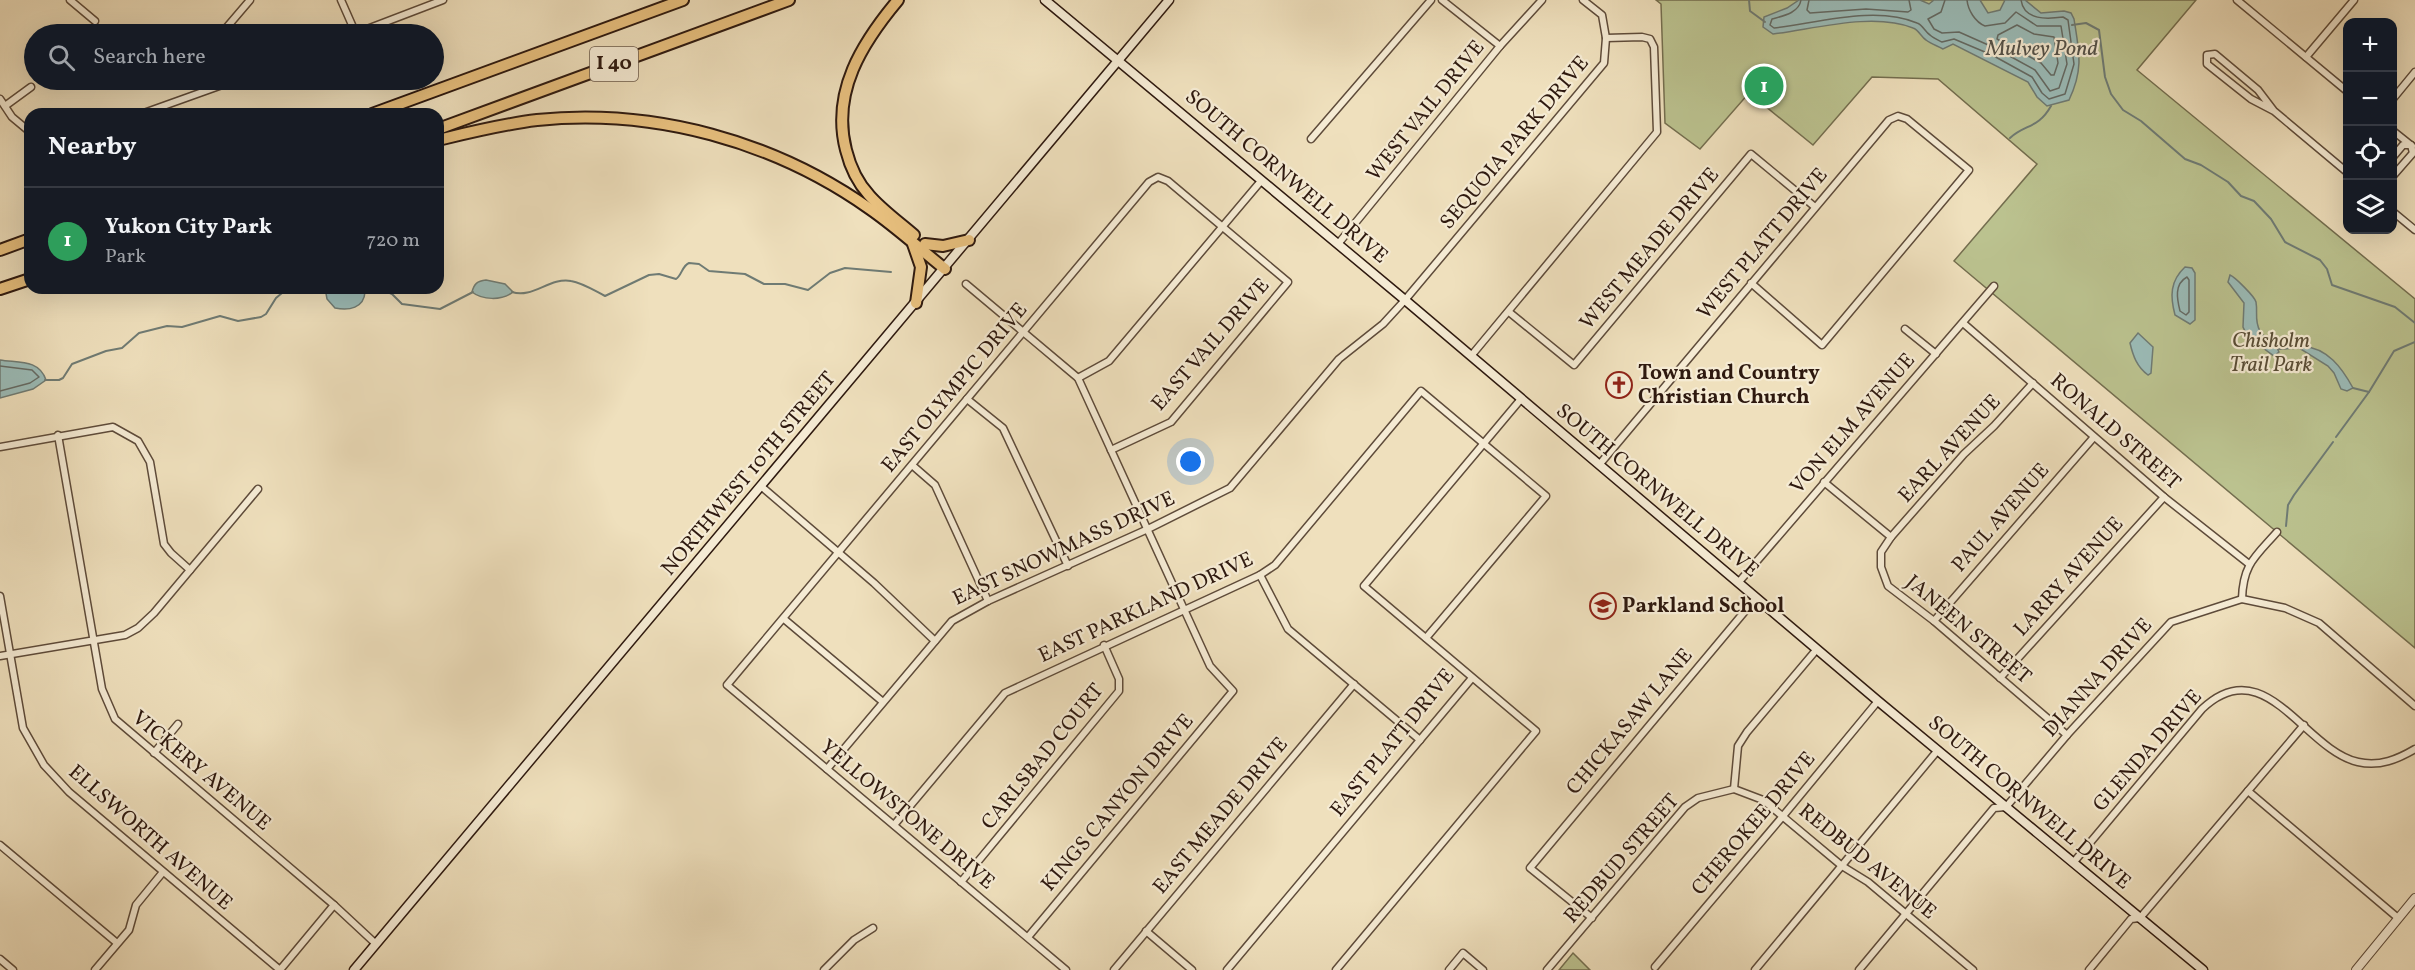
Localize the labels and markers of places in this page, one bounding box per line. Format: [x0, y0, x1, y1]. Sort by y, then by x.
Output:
pin: 1 [1744, 64, 1784, 109]
place label: Town and Country Christian Church [1638, 359, 1820, 412]
church icon: Town and Country Christian Church [1604, 370, 1634, 400]
school or university icon: Parkland School [1588, 591, 1618, 621]
place label: Parkland School [1622, 592, 1784, 621]

